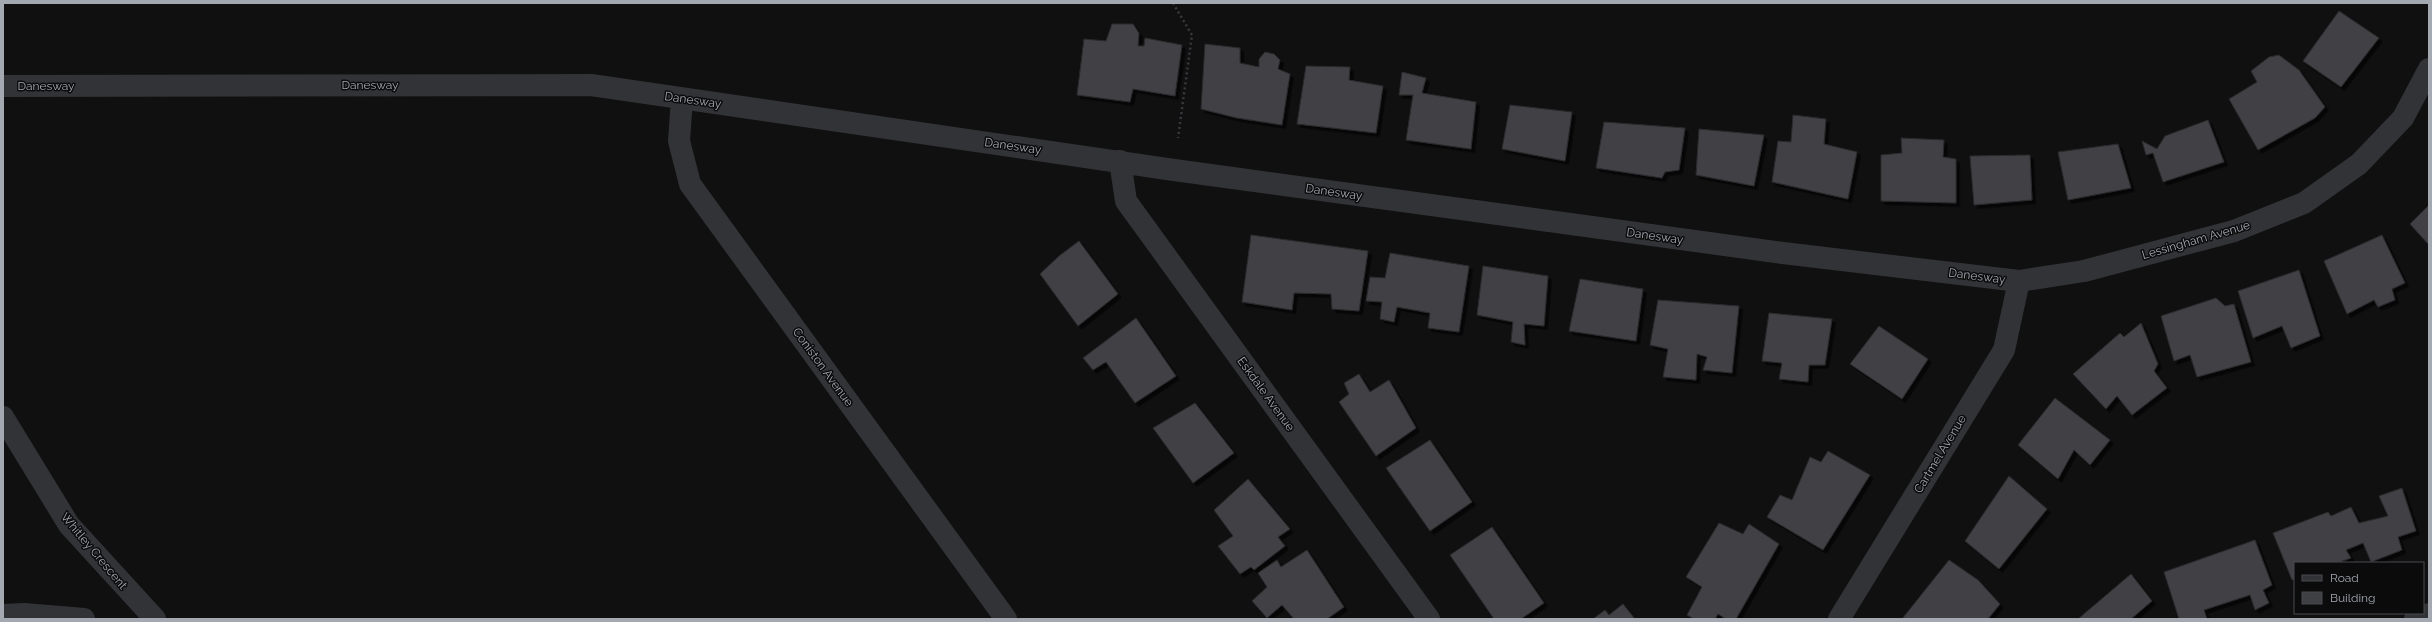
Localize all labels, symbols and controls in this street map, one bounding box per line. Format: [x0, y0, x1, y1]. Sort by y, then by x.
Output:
street label: Danesway [341, 78, 399, 92]
street label: Danesway [17, 79, 75, 93]
street label: Danesway [664, 89, 723, 111]
street label: Danesway [984, 135, 1043, 157]
street label: Danesway [1305, 181, 1364, 203]
street label: Lessingham Avenue [2140, 218, 2252, 262]
street label: Danesway [1626, 225, 1685, 247]
street label: Danesway [1948, 266, 2007, 286]
street label: Coniston Avenue [790, 325, 856, 409]
street label: Eskdale Avenue [1234, 354, 1298, 434]
street label: Cartmel Avenue [1911, 412, 1969, 496]
street label: Whitley Crescent [58, 510, 130, 592]
legend [2294, 562, 2424, 614]
text: Road [2330, 571, 2359, 585]
text: Building [2330, 591, 2376, 605]

